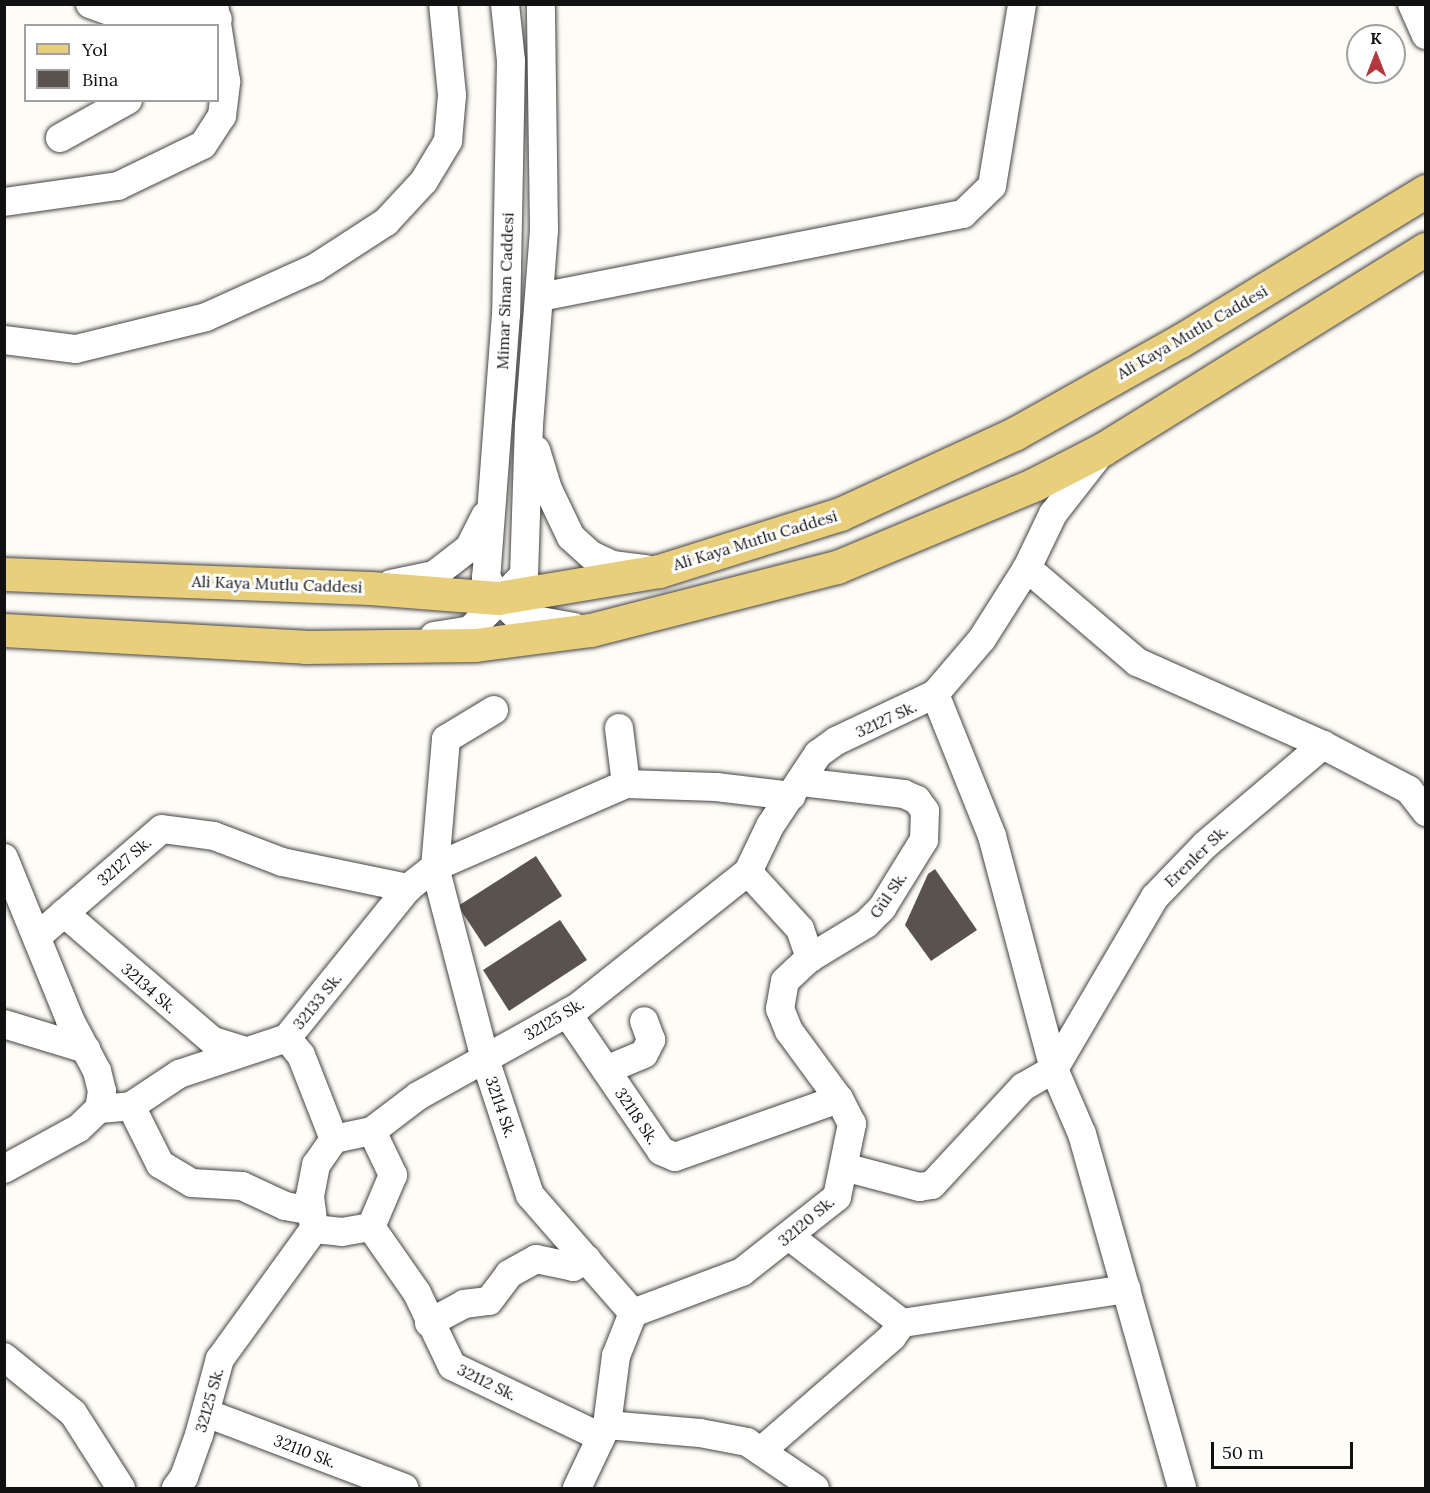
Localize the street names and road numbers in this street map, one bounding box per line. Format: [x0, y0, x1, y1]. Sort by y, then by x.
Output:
street label: Mimar Sinan Caddesi [493, 212, 517, 370]
street label: Ali Kaya Mutlu Caddesi [1113, 281, 1271, 383]
street label: Ali Kaya Mutlu Caddesi [671, 506, 839, 574]
street label: Ali Kaya Mutlu Caddesi [191, 571, 363, 597]
street label: 32127 Sk. [852, 697, 920, 741]
street label: Erenler Sk. [1160, 821, 1232, 891]
street label: 32127 Sk. [93, 832, 155, 890]
street label: Gül Sk. [865, 868, 911, 922]
street label: 32134 Sk. [118, 959, 180, 1017]
street label: 32133 Sk. [288, 969, 346, 1033]
street label: 32125 Sk. [521, 994, 587, 1044]
street label: 32114 Sk. [482, 1074, 520, 1140]
street label: 32118 Sk. [611, 1084, 663, 1148]
street label: 32120 Sk. [774, 1192, 838, 1250]
street label: 32112 Sk. [454, 1359, 520, 1405]
street label: 32125 Sk. [191, 1365, 227, 1435]
street label: 32110 Sk. [271, 1430, 339, 1472]

